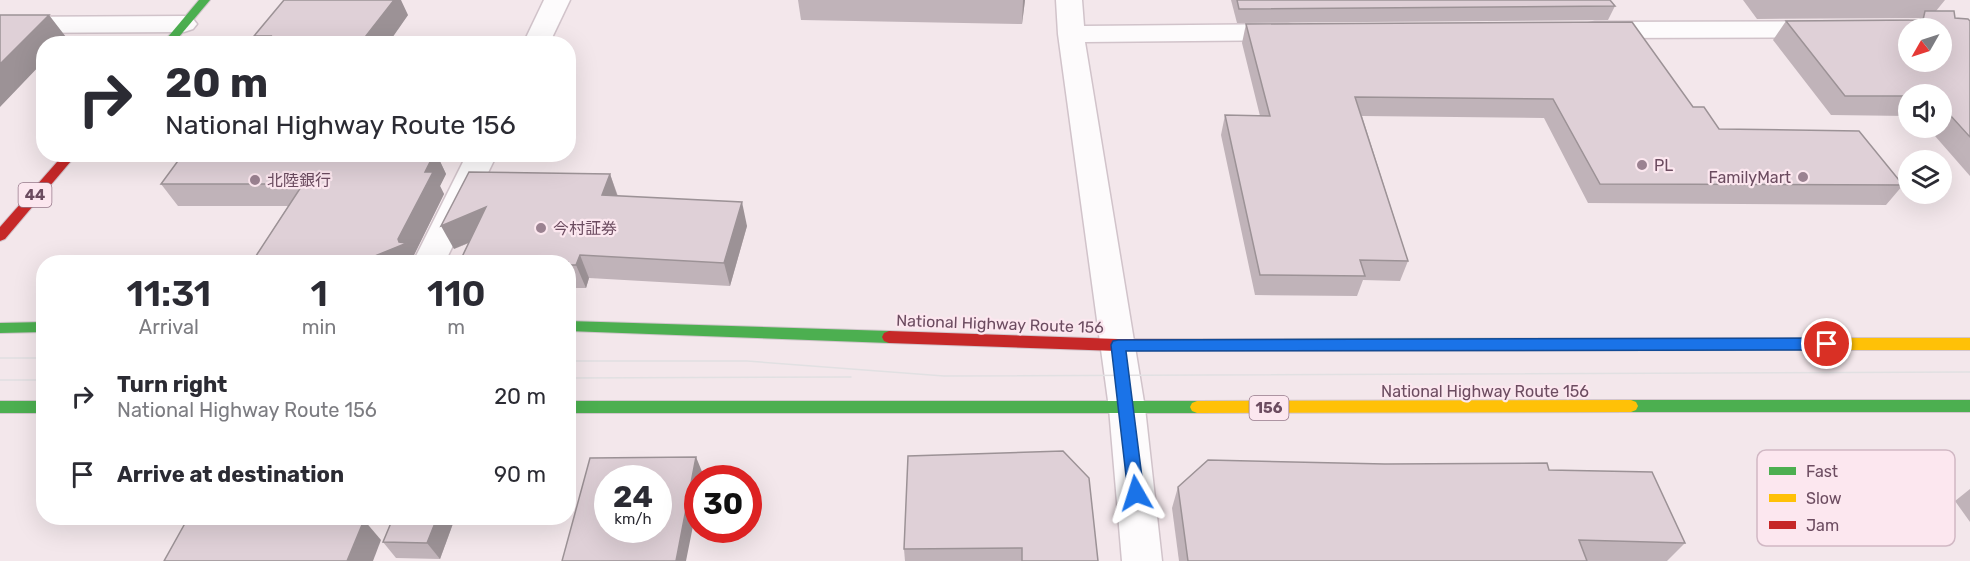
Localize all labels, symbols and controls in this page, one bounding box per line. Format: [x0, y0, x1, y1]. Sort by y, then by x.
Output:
north arrow [1898, 18, 1952, 72]
map controls [1898, 18, 1952, 204]
text: 20 m [165, 58, 268, 108]
icon: right [66, 60, 144, 138]
button: sound [1898, 84, 1952, 138]
text: National Highway Route 156 [165, 109, 516, 141]
button: layers [1898, 150, 1952, 204]
place label: PL [1654, 156, 1673, 175]
marker: PL [1635, 158, 1649, 172]
place label: FamilyMart [1709, 168, 1791, 187]
marker: FamilyMart [1796, 170, 1810, 184]
place label: 北陸銀行 [267, 171, 331, 190]
marker: 北陸銀行 [248, 173, 262, 187]
road number: 44 [18, 183, 51, 207]
place label: 今村証券 [553, 219, 617, 238]
marker: 今村証券 [534, 221, 548, 235]
text: 11:31 [127, 272, 211, 315]
text: 1 [310, 272, 328, 315]
text: 110 [427, 272, 485, 315]
street label: National Highway Route 156 [896, 311, 1105, 337]
text: Arrival [139, 315, 199, 339]
text: min [302, 315, 336, 339]
text: m [447, 315, 465, 339]
pin [1801, 318, 1852, 369]
icon: arrive [1810, 327, 1843, 360]
text: Turn right [117, 371, 227, 398]
icon: right [66, 380, 99, 413]
street label: National Highway Route 156 [1381, 382, 1589, 401]
text: 20 m [494, 383, 546, 410]
road number: 156 [1250, 396, 1288, 420]
text: National Highway Route 156 [117, 398, 377, 422]
legend [1757, 450, 1955, 546]
icon: arrive [66, 458, 99, 491]
text: Arrive at destination [117, 461, 344, 488]
text: 90 m [494, 461, 546, 488]
position arrow [1104, 461, 1168, 525]
text: Fast [1806, 462, 1838, 481]
speed limit sign: 30 [684, 465, 762, 543]
text: 24 [613, 479, 653, 515]
text: Slow [1806, 489, 1842, 508]
text: km/h [614, 510, 652, 528]
text: Jam [1806, 516, 1839, 535]

